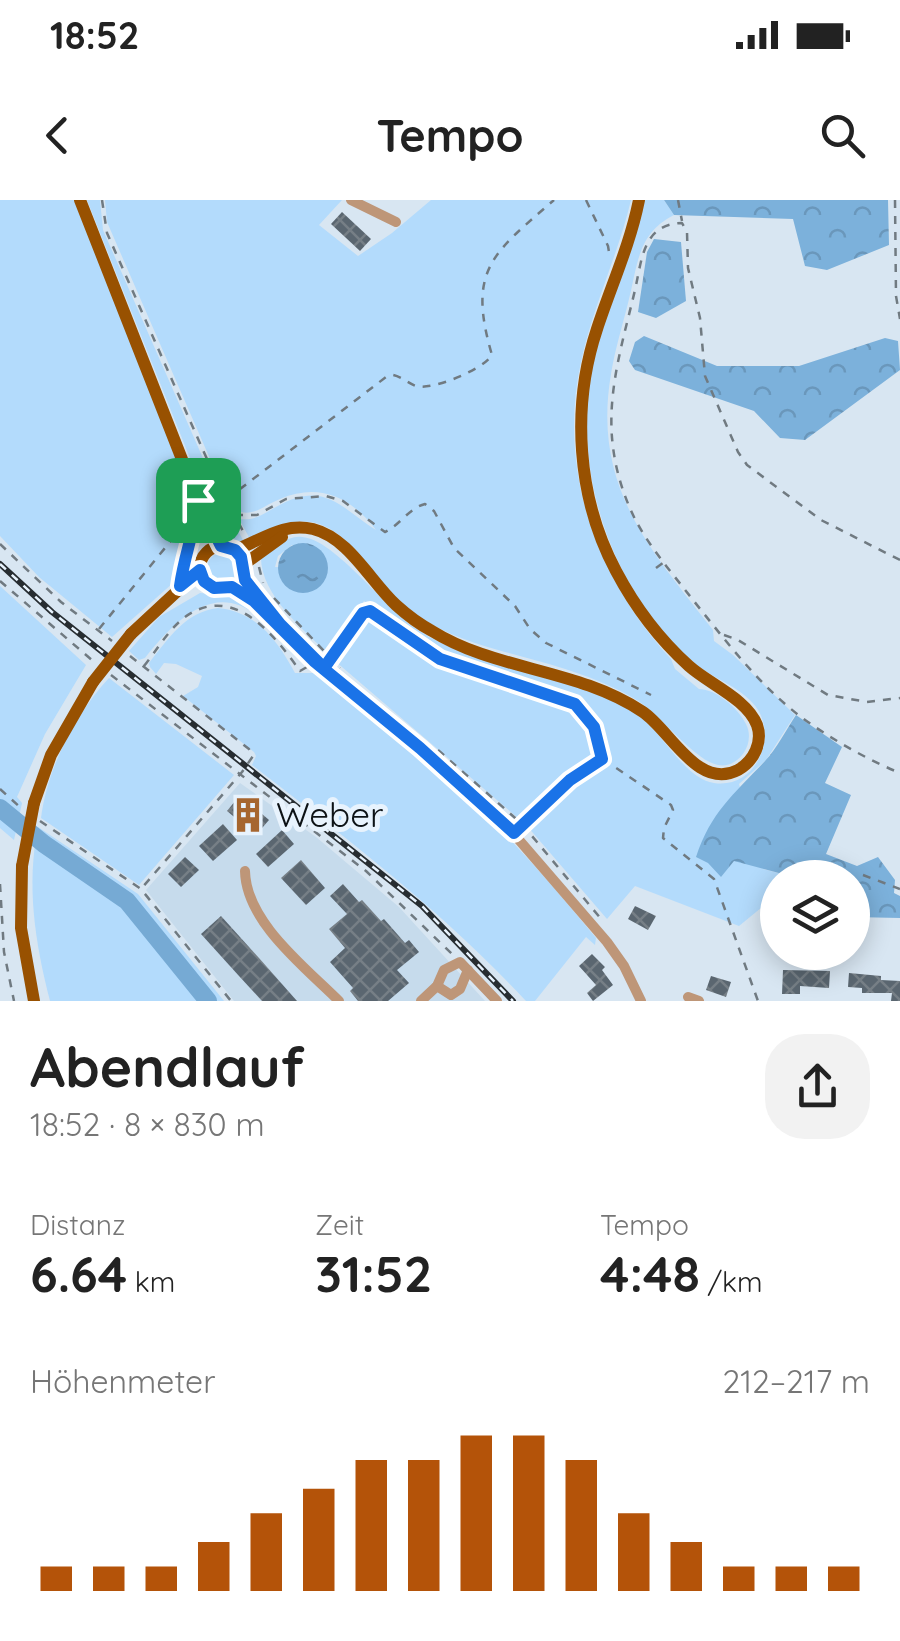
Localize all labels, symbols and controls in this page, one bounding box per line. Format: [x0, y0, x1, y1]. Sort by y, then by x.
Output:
text: 18:52 [50, 11, 140, 59]
text: Tempo [376, 107, 524, 163]
icon: back [30, 108, 85, 163]
icon: search [815, 108, 870, 163]
pin [156, 458, 241, 543]
icon: arrive [171, 473, 226, 528]
place label: Weber [276, 792, 384, 836]
building icon: Weber [229, 796, 267, 834]
map controls [760, 860, 870, 970]
button: layers [760, 860, 870, 970]
text: Abendlauf [30, 1032, 305, 1101]
button: share [765, 1034, 870, 1139]
text: 18:52 · 8 × 830 m [30, 1104, 265, 1144]
text: Distanz [30, 1207, 125, 1242]
text: Zeit [315, 1207, 364, 1242]
text: Tempo [600, 1207, 689, 1242]
text: 6.64 [30, 1242, 127, 1305]
text: 31:52 [315, 1242, 432, 1305]
text: 4:48 [600, 1242, 700, 1305]
text: km [127, 1264, 175, 1299]
text: /km [700, 1264, 763, 1299]
text: Höhenmeter [30, 1361, 215, 1401]
text: 212–217 m [722, 1361, 870, 1401]

